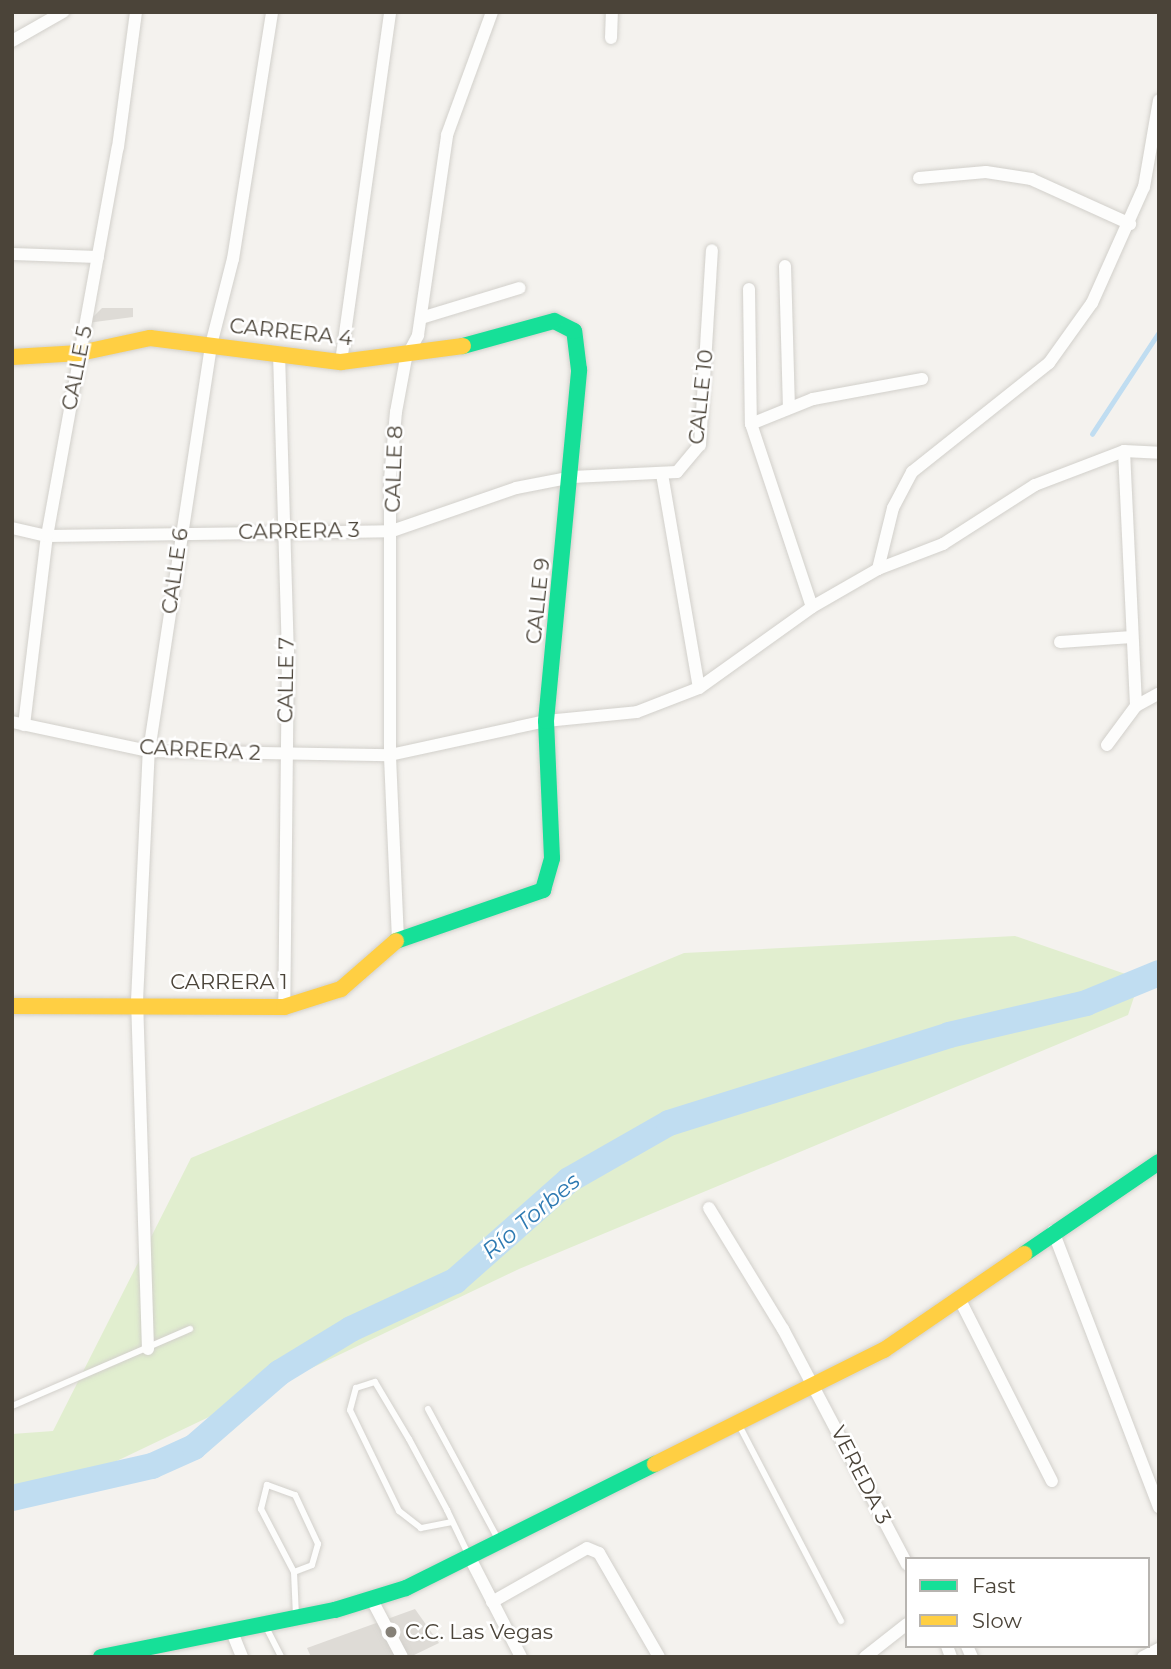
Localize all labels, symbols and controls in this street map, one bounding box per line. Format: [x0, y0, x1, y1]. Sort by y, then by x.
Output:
street label: CARRERA 4 [228, 313, 354, 351]
street label: CALLE 5 [56, 324, 98, 412]
street label: CALLE 10 [683, 348, 719, 446]
street label: CALLE 8 [380, 425, 408, 513]
street label: CARRERA 3 [238, 517, 360, 545]
street label: CALLE 6 [156, 526, 194, 616]
street label: CALLE 9 [521, 557, 555, 645]
street label: CALLE 7 [273, 637, 299, 723]
street label: CARRERA 2 [139, 734, 261, 766]
street label: CARRERA 1 [170, 969, 288, 995]
water label: Río Torbes [476, 1167, 586, 1265]
street label: VEREDA 3 [825, 1422, 897, 1528]
legend [905, 1557, 1150, 1648]
text: Fast [972, 1573, 1016, 1598]
text: Slow [972, 1608, 1022, 1633]
place label: C.C. Las Vegas [405, 1619, 553, 1645]
marker: C.C. Las Vegas [383, 1624, 399, 1640]

